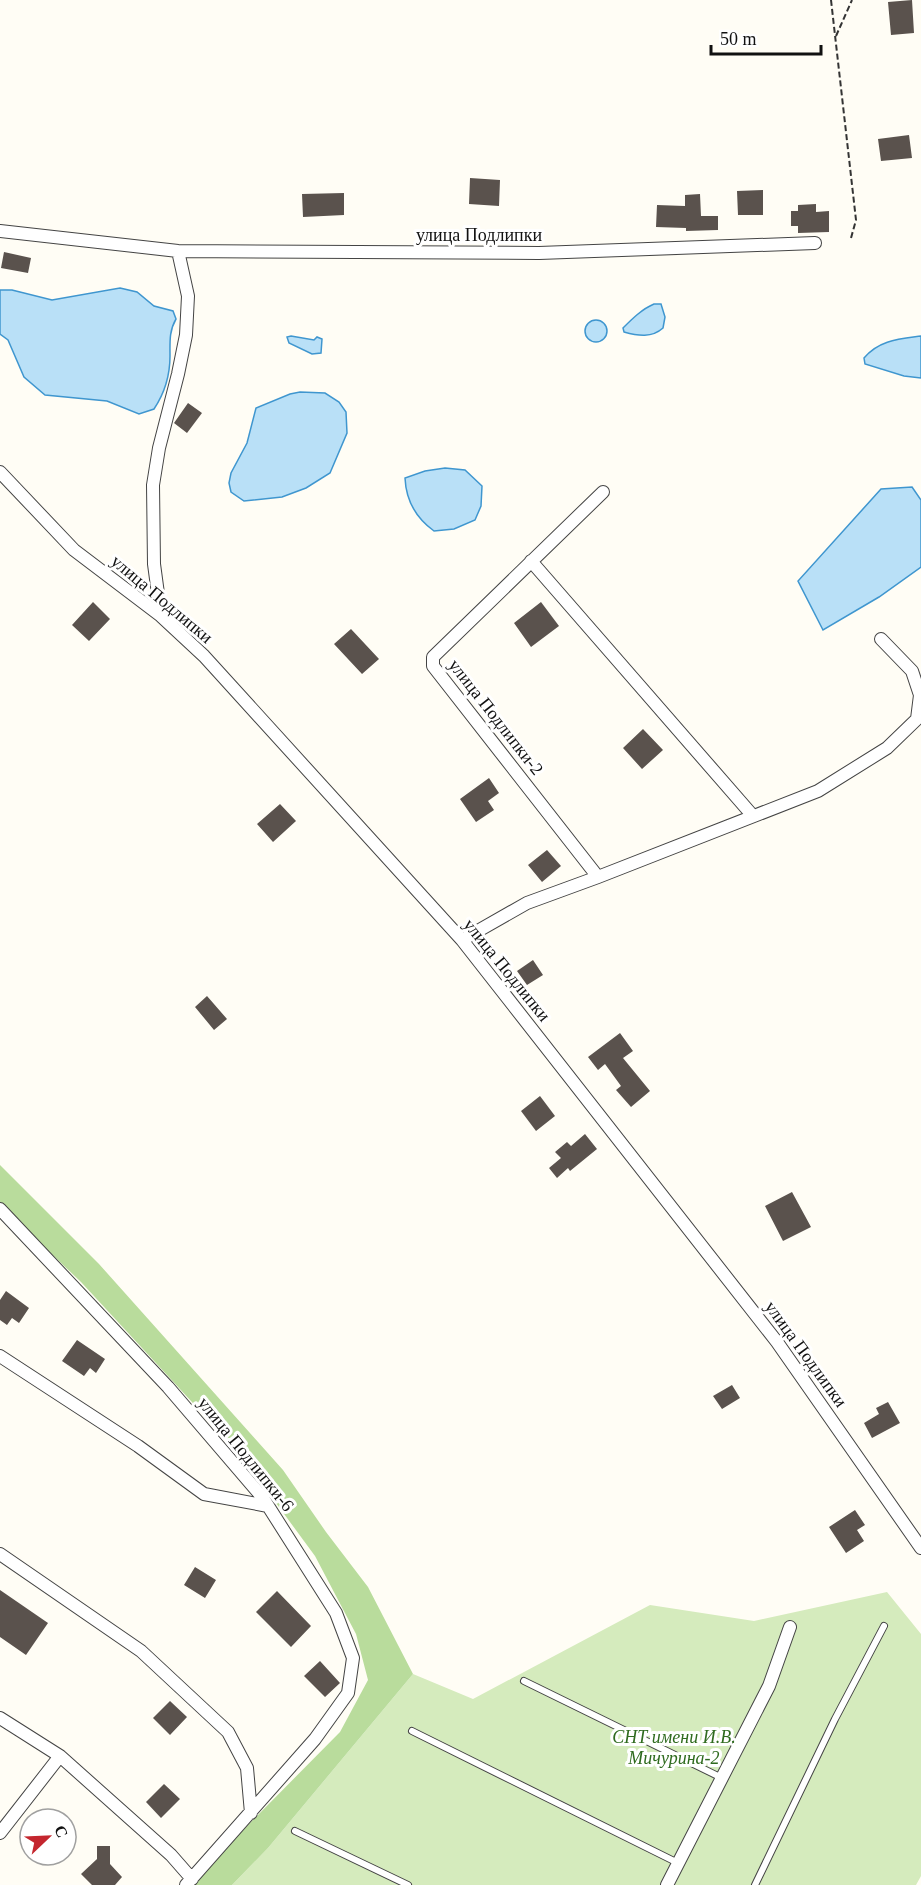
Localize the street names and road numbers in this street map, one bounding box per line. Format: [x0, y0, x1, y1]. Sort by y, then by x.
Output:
street label: улица Подлипки [416, 225, 542, 245]
street label: улица Подлипки [107, 551, 217, 647]
street label: улица Подлипки-2 [445, 655, 547, 779]
street label: улица Подлипки [460, 915, 555, 1026]
street label: улица Подлипки [761, 1297, 851, 1411]
street label: улица Подлипки-6 [194, 1393, 298, 1515]

